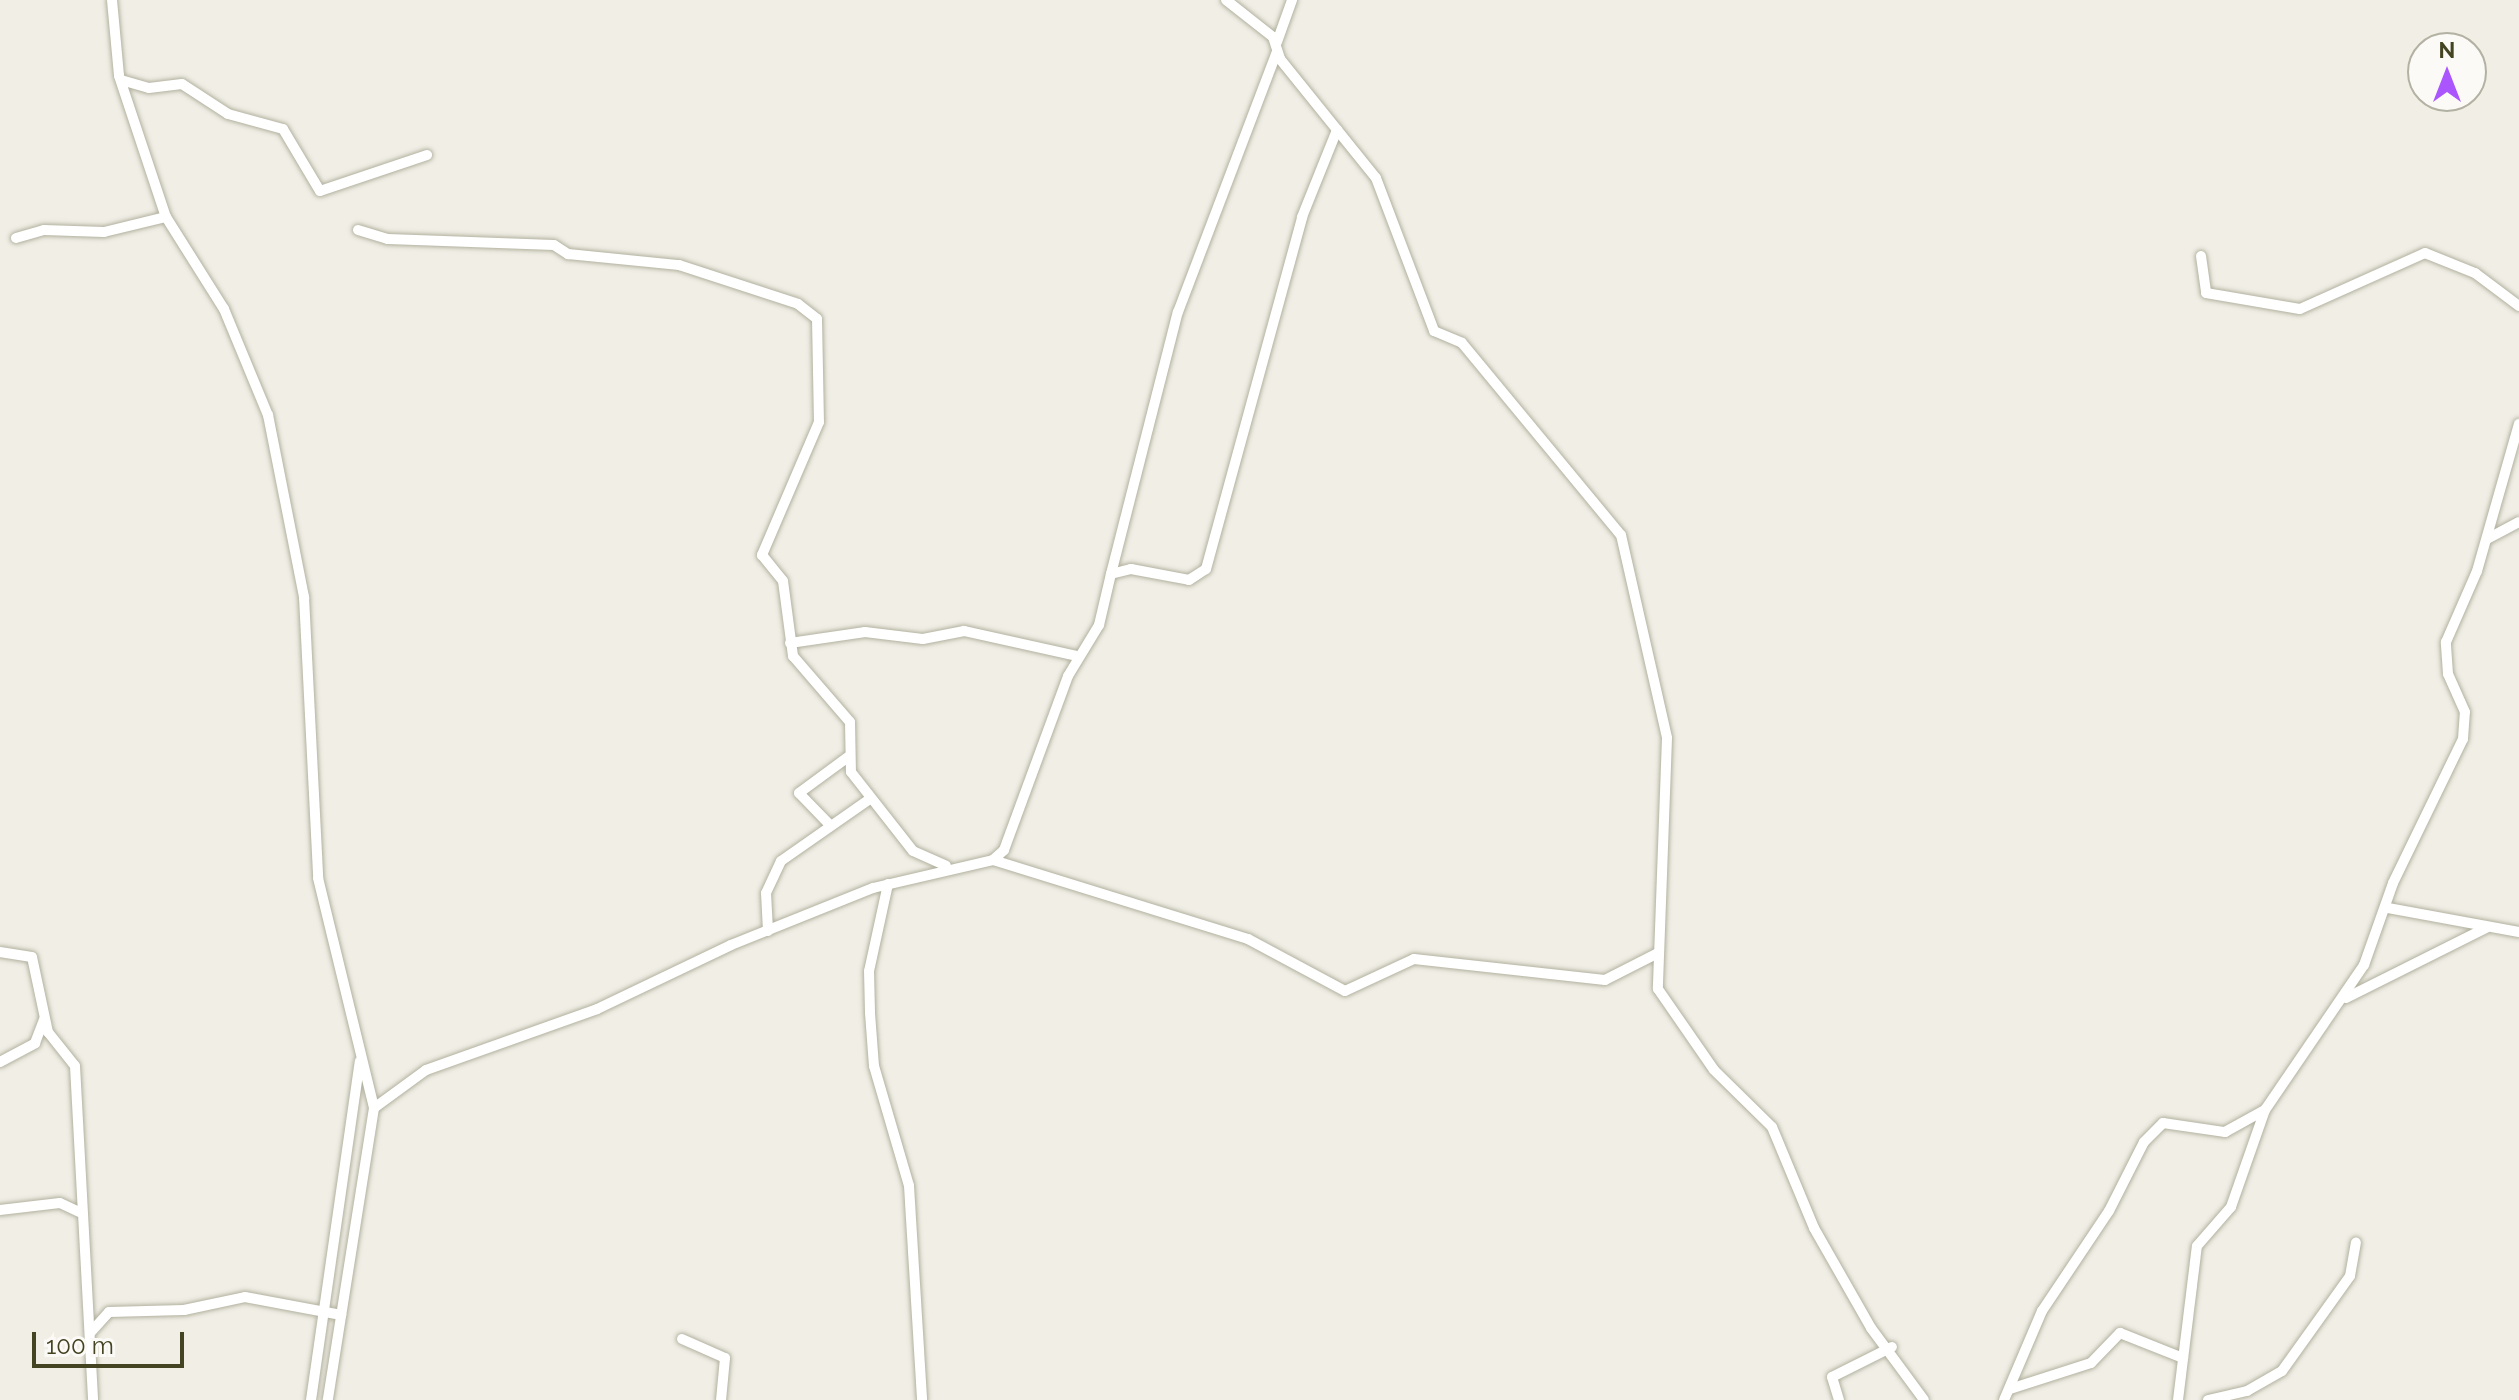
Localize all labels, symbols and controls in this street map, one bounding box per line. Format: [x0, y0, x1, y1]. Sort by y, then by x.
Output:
north arrow [2407, 32, 2487, 112]
text: N [2439, 37, 2455, 63]
scale bar [36, 1316, 188, 1366]
text: 100 m [46, 1331, 114, 1360]

